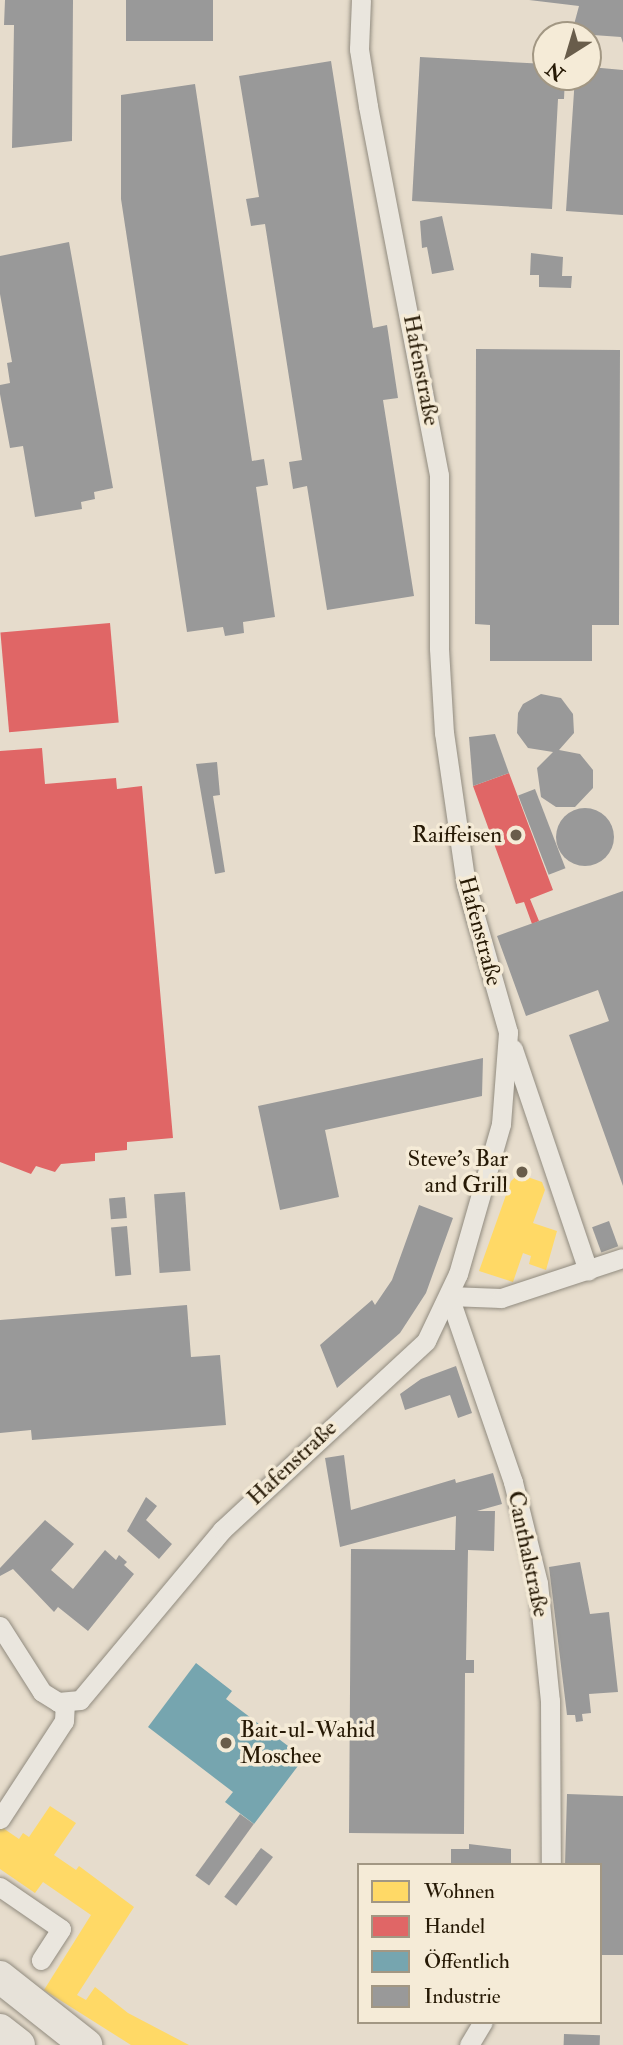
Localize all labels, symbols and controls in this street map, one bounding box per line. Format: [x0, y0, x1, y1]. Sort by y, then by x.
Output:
north arrow [532, 21, 602, 91]
text: N [542, 56, 570, 86]
street label: Hafenstraße [397, 312, 445, 428]
place label: Raiffeisen [412, 821, 502, 849]
marker: Raiffeisen [508, 827, 524, 843]
street label: Hafenstraße [452, 873, 508, 989]
place label: Steve's Bar and Grill [408, 1145, 508, 1199]
marker: Steve's Bar and Grill [514, 1164, 530, 1180]
street label: Hafenstraße [241, 1415, 343, 1511]
street label: Canthalstraße [501, 1488, 555, 1620]
place label: Bait-ul-Wahid Moschee [240, 1716, 375, 1770]
marker: Bait-ul-Wahid Moschee [218, 1735, 234, 1751]
legend [357, 1863, 602, 2024]
text: Wohnen [424, 1878, 495, 1905]
text: Handel [424, 1913, 485, 1940]
text: Öffentlich [424, 1948, 510, 1975]
text: Industrie [424, 1983, 501, 2010]

